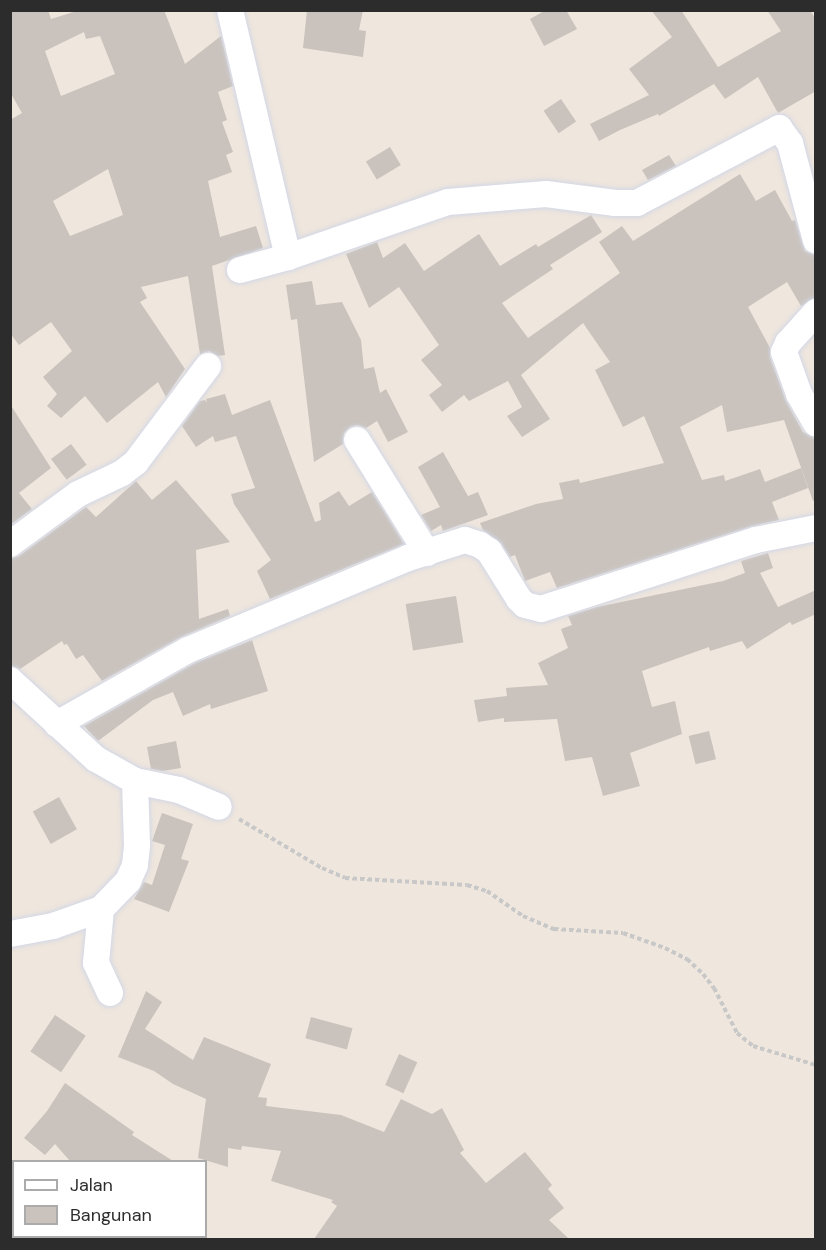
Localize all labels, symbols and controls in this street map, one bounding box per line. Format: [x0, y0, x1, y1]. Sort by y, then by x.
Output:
legend [12, 1160, 207, 1238]
text: Jalan [70, 1173, 113, 1197]
text: Bangunan [70, 1203, 152, 1227]

